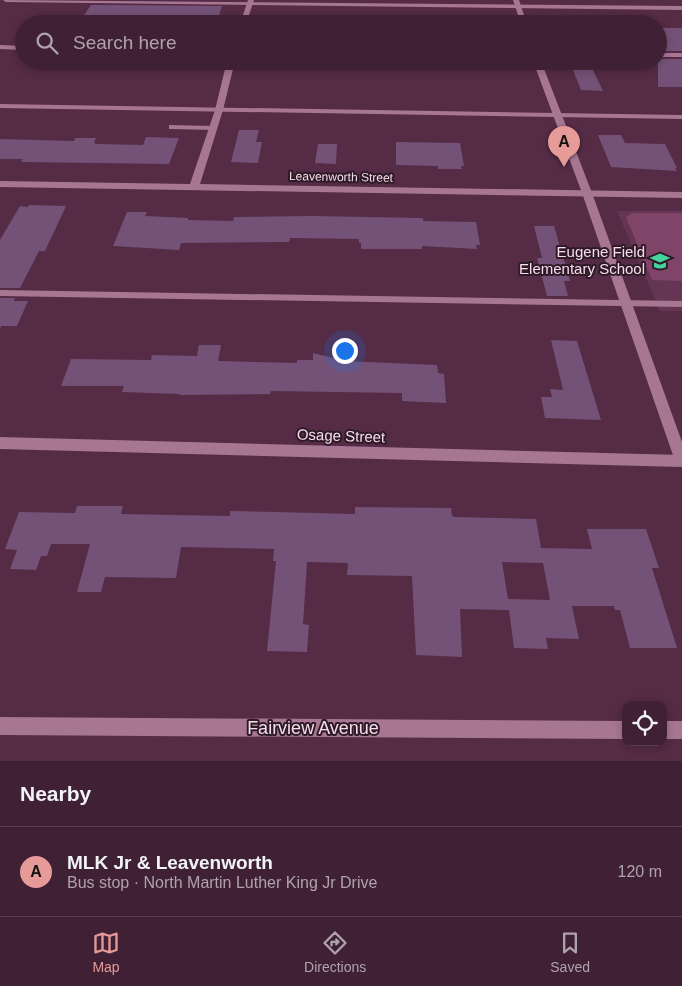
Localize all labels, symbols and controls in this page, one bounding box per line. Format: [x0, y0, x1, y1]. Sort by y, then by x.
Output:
search box [15, 15, 667, 70]
icon: search [33, 29, 61, 57]
text: Search here [73, 32, 177, 53]
pin: A [548, 126, 580, 167]
street label: Leavenworth Street [289, 169, 394, 185]
place label: Eugene Field Elementary School [519, 243, 645, 277]
school or university icon: Eugene Field Elementary School [649, 250, 671, 272]
your location [332, 338, 358, 364]
street label: Osage Street [297, 425, 386, 446]
map controls [622, 701, 667, 746]
button: locate [622, 701, 667, 746]
street label: Fairview Avenue [247, 718, 379, 738]
text: Nearby [20, 782, 91, 805]
text: MLK Jr & Leavenworth [67, 852, 273, 873]
text: A [30, 863, 42, 880]
text: 120 m [618, 863, 662, 880]
text: Bus stop · North Martin Luther King Jr Drive [67, 874, 377, 891]
tab: Map [92, 929, 120, 975]
tab: Directions [304, 929, 366, 975]
tab: Saved [550, 929, 590, 975]

